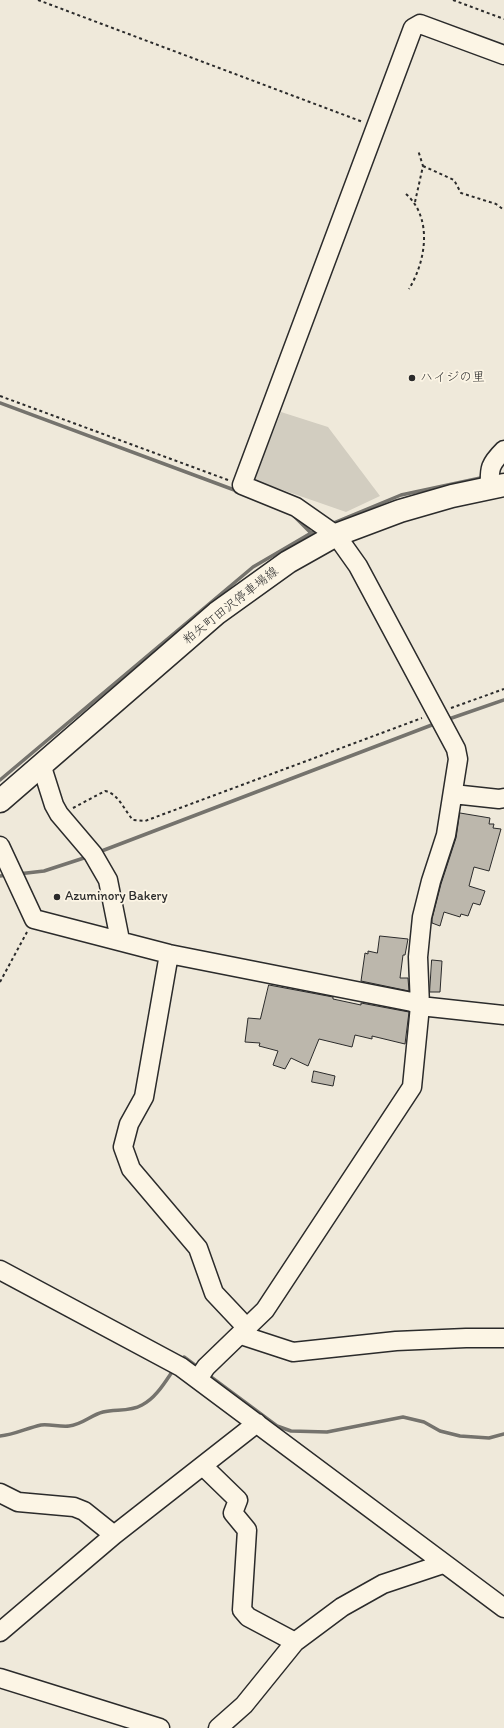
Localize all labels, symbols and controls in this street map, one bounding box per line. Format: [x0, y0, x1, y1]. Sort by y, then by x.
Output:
place label: ハイジの里 [420, 370, 485, 386]
marker: ハイジの里 [407, 373, 417, 383]
street label: 粕矢町田沢停車場線 [180, 564, 282, 648]
place label: Azuminory Bakery [65, 889, 168, 905]
marker: Azuminory Bakery [52, 892, 62, 902]

